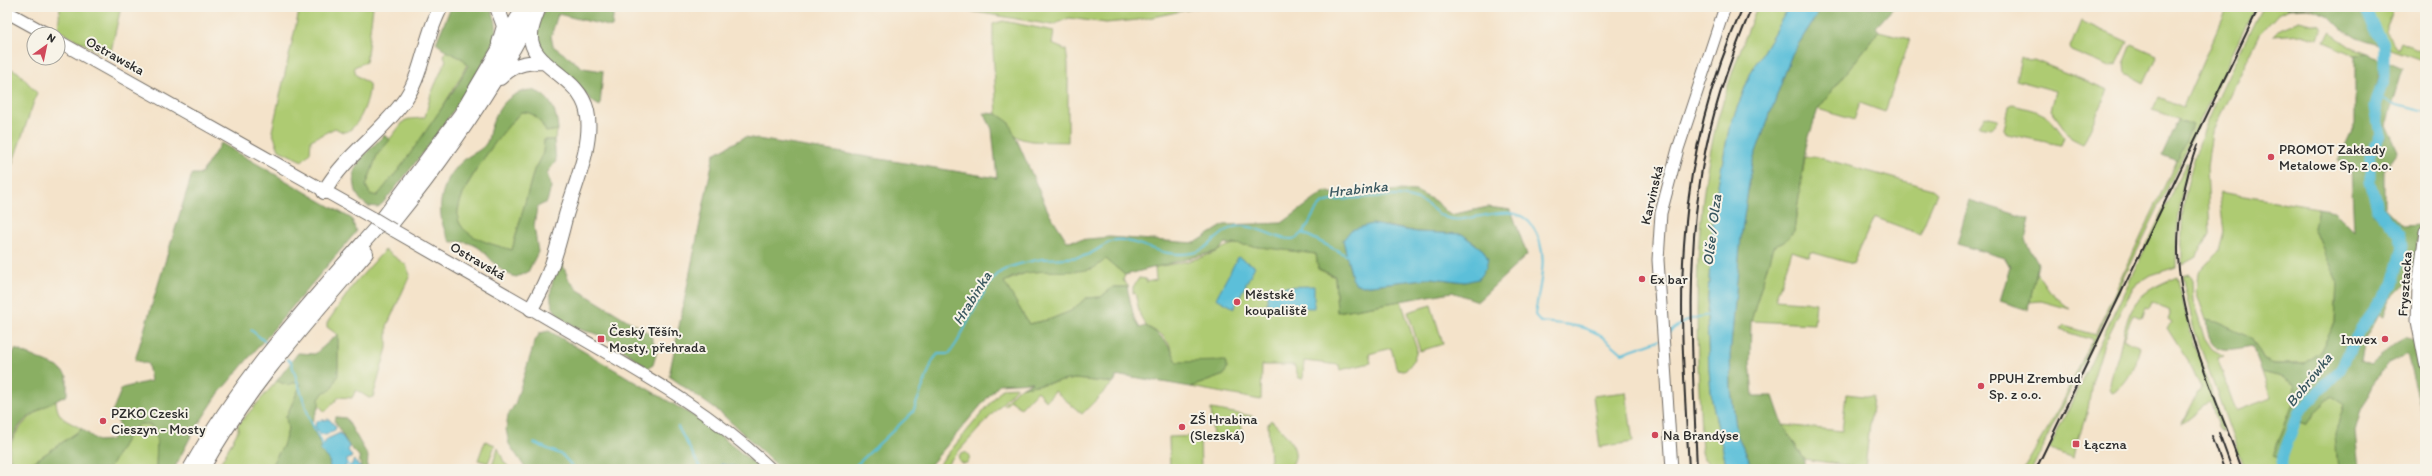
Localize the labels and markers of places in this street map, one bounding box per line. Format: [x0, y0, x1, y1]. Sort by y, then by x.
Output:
place label: PROMOT Zakłady Metalowe Sp. z o.o. [2279, 141, 2392, 174]
marker: PROMOT Zakłady Metalowe Sp. z o.o. [2266, 152, 2276, 162]
place label: Ex bar [1650, 271, 1688, 288]
marker: Ex bar [1637, 274, 1647, 284]
place label: Městské koupaliště [1245, 286, 1307, 319]
marker: Městské koupaliště [1232, 297, 1242, 307]
place label: Český Těšín, Mosty, přehrada [609, 323, 707, 356]
place label: Inwex [2341, 331, 2377, 348]
marker: Český Těšín, Mosty, přehrada [596, 334, 606, 344]
marker: Inwex [2380, 334, 2390, 344]
place label: PPUH Zrembud Sp. z o.o. [1989, 370, 2082, 403]
marker: PPUH Zrembud Sp. z o.o. [1976, 381, 1986, 391]
place label: PZKO Czeski Cieszyn - Mosty [111, 405, 206, 438]
place label: ZŠ Hrabina (Slezská) [1190, 411, 1258, 444]
marker: PZKO Czeski Cieszyn - Mosty [98, 416, 108, 426]
marker: ZŠ Hrabina (Slezská) [1177, 422, 1187, 432]
place label: Na Brandýse [1663, 427, 1739, 444]
marker: Na Brandýse [1650, 430, 1660, 440]
place label: Łączna [2084, 436, 2127, 453]
marker: Łączna [2071, 439, 2081, 449]

